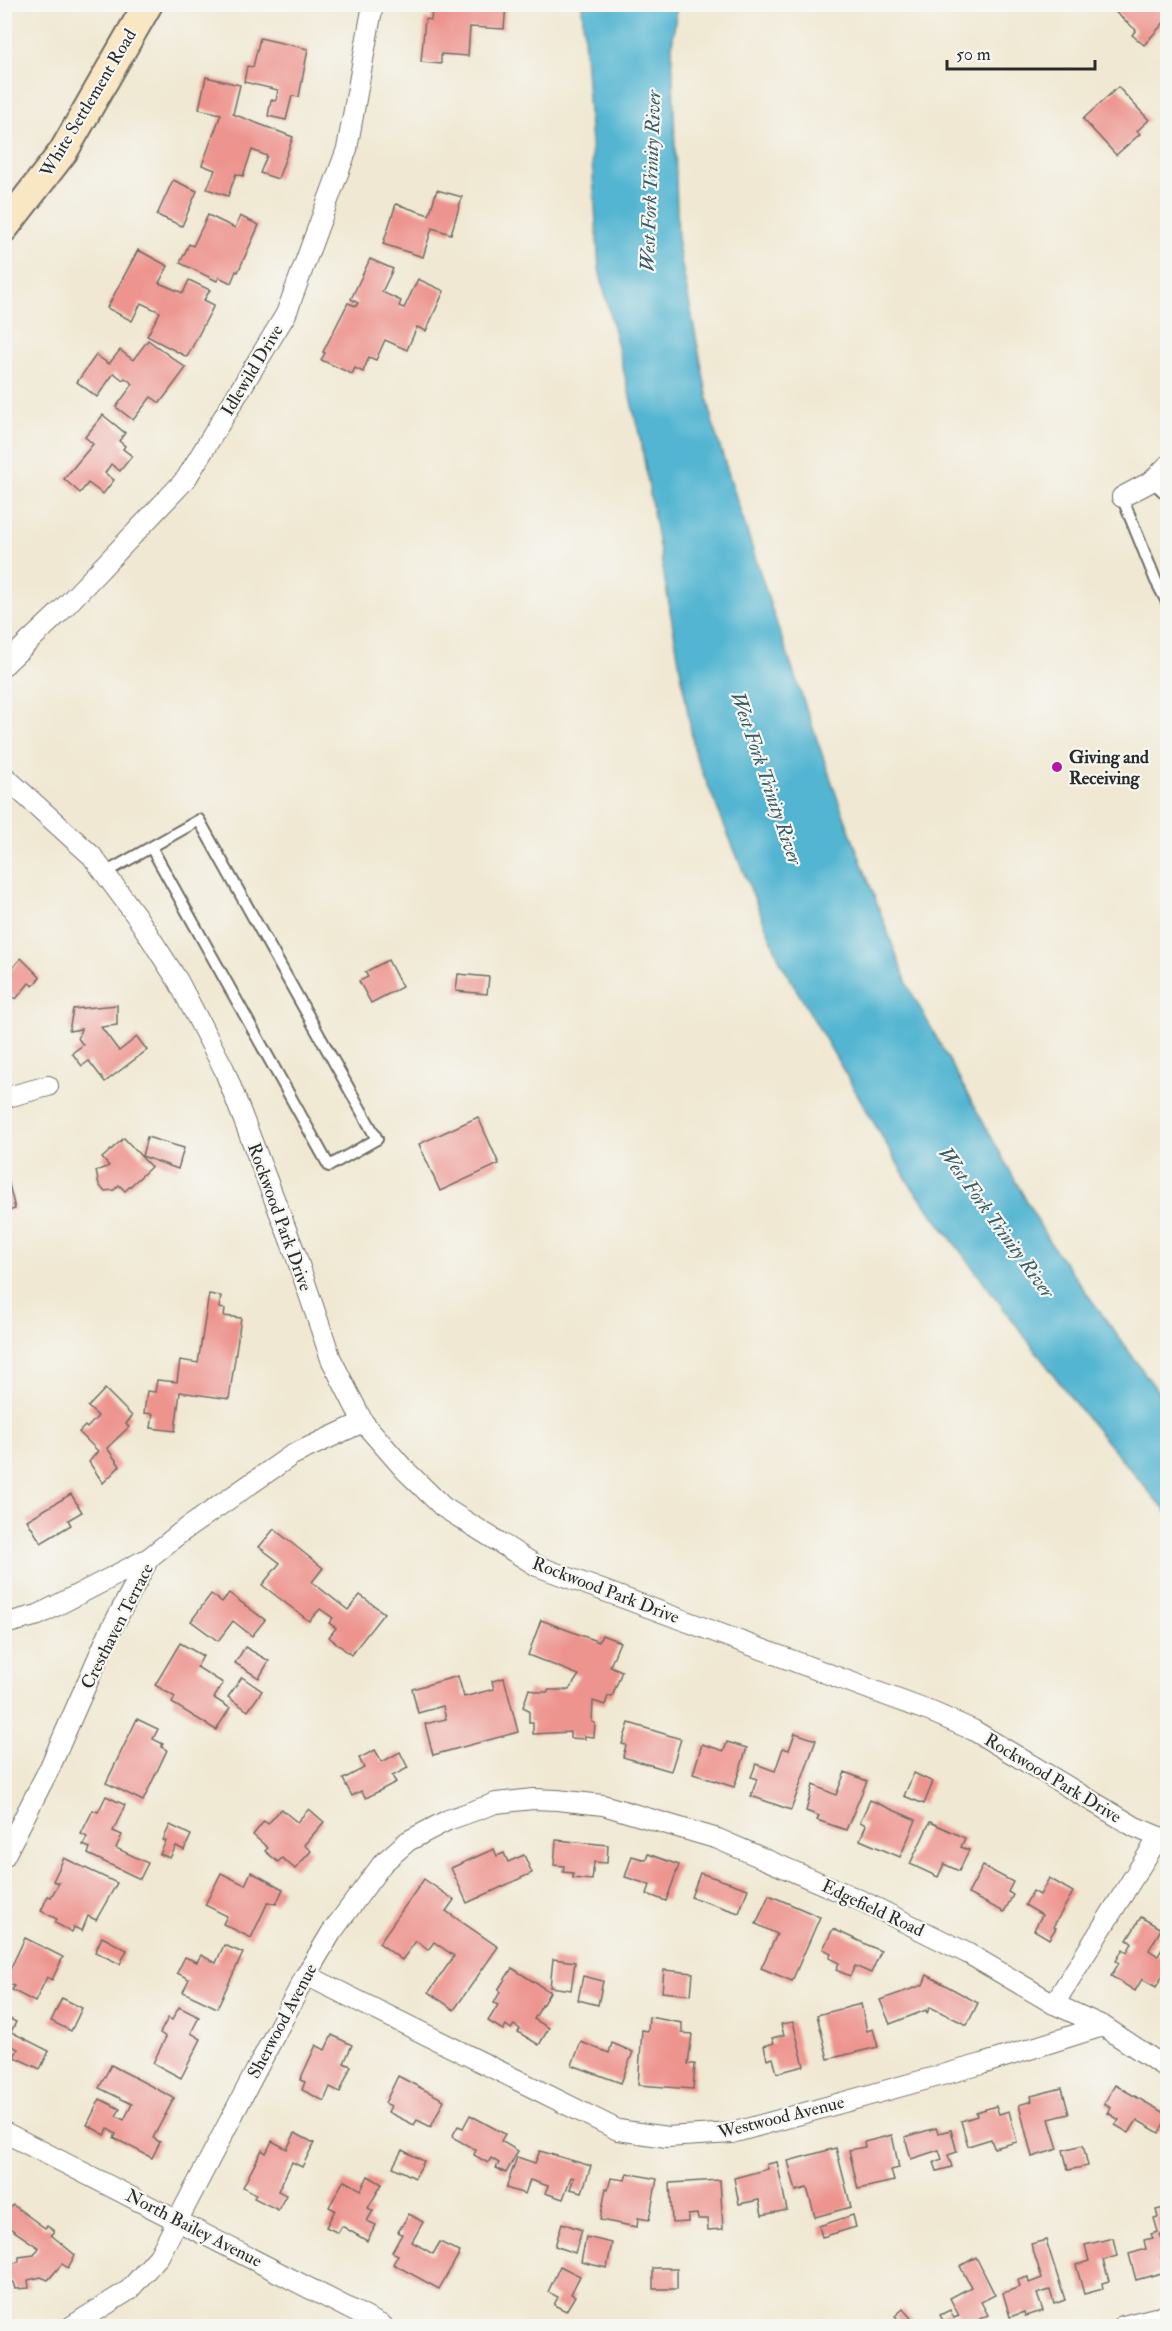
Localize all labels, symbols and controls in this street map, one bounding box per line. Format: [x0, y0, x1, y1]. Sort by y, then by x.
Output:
street label: White Settlement Road [35, 25, 142, 182]
scale bar [947, 33, 1096, 71]
text: 50 m [956, 43, 991, 66]
water label: West Fork Trinity River [635, 88, 666, 272]
street label: Idlewild Drive [216, 320, 289, 420]
water label: West Fork Trinity River [725, 688, 808, 869]
place label: Giving and Receiving [1069, 746, 1149, 790]
marker: Giving and Receiving [1050, 760, 1064, 774]
street label: Rockwood Park Drive [242, 1140, 317, 1295]
water label: West Fork Trinity River [933, 1142, 1061, 1304]
street label: Rockwood Park Drive [529, 1552, 683, 1629]
street label: Cresthaven Terrace [76, 1559, 159, 1693]
street label: Rockwood Park Drive [980, 1728, 1126, 1829]
street label: Edgefield Road [818, 1875, 928, 1942]
street label: Sherwood Avenue [243, 1959, 323, 2083]
street label: Westwood Avenue [715, 2091, 847, 2145]
street label: North Bailey Avenue [122, 2184, 266, 2273]

